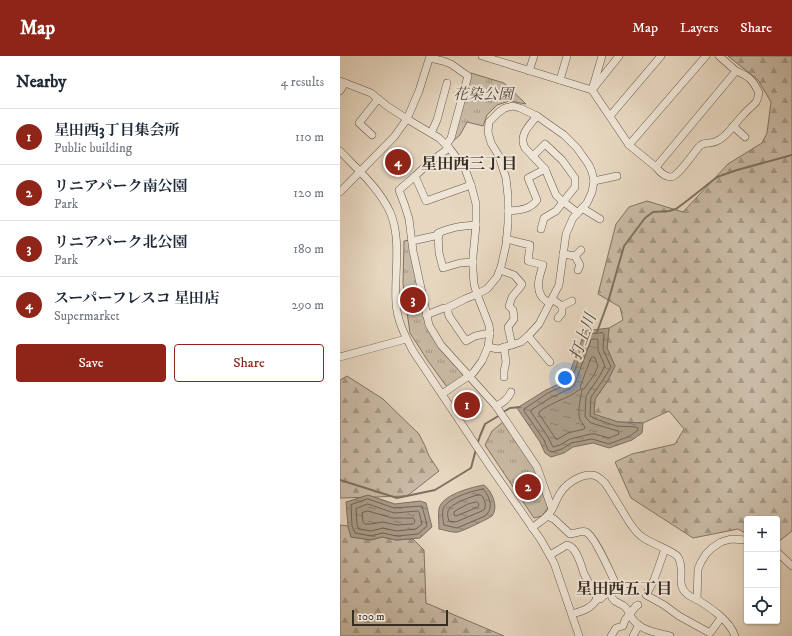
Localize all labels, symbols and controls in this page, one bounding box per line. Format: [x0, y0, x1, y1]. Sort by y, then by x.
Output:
text: Map [20, 17, 55, 40]
text: Map [632, 19, 658, 37]
text: Layers [680, 19, 718, 37]
text: Share [740, 19, 772, 37]
text: Nearby [16, 71, 66, 93]
text: 4 results [281, 74, 324, 90]
park label: 花染公園 [453, 85, 516, 104]
text: 星田西3丁目集会所 [54, 121, 180, 140]
text: 1 [27, 129, 31, 145]
text: 110 m [295, 129, 324, 145]
text: Public building [54, 140, 132, 156]
pin: 4 [385, 147, 411, 177]
district label: 星田西三丁目 [421, 154, 517, 174]
text: リニアパーク南公園 [54, 177, 188, 196]
text: 2 [26, 185, 32, 201]
text: 120 m [293, 185, 324, 201]
text: Park [54, 196, 78, 212]
text: リニアパーク北公園 [54, 233, 188, 252]
text: 3 [27, 241, 31, 257]
text: 180 m [293, 241, 324, 257]
text: Park [54, 252, 78, 268]
pin: 3 [400, 285, 426, 315]
text: スーパーフレスコ 星田店 [54, 289, 219, 308]
text: 4 [25, 297, 33, 313]
text: 290 m [292, 297, 324, 313]
text: Supermarket [54, 308, 120, 324]
water label: 打上川 [565, 309, 601, 363]
button: Save [16, 344, 166, 382]
button: Share [174, 344, 324, 382]
your location [555, 368, 575, 388]
pin: 1 [454, 390, 480, 420]
pin: 2 [515, 472, 541, 502]
map controls [744, 516, 780, 624]
button: + [744, 516, 780, 552]
button: − [744, 552, 780, 588]
district label: 星田西五丁目 [576, 579, 672, 599]
button: locate [744, 588, 780, 624]
scale bar [352, 608, 448, 627]
text: 100 m [358, 610, 384, 624]

